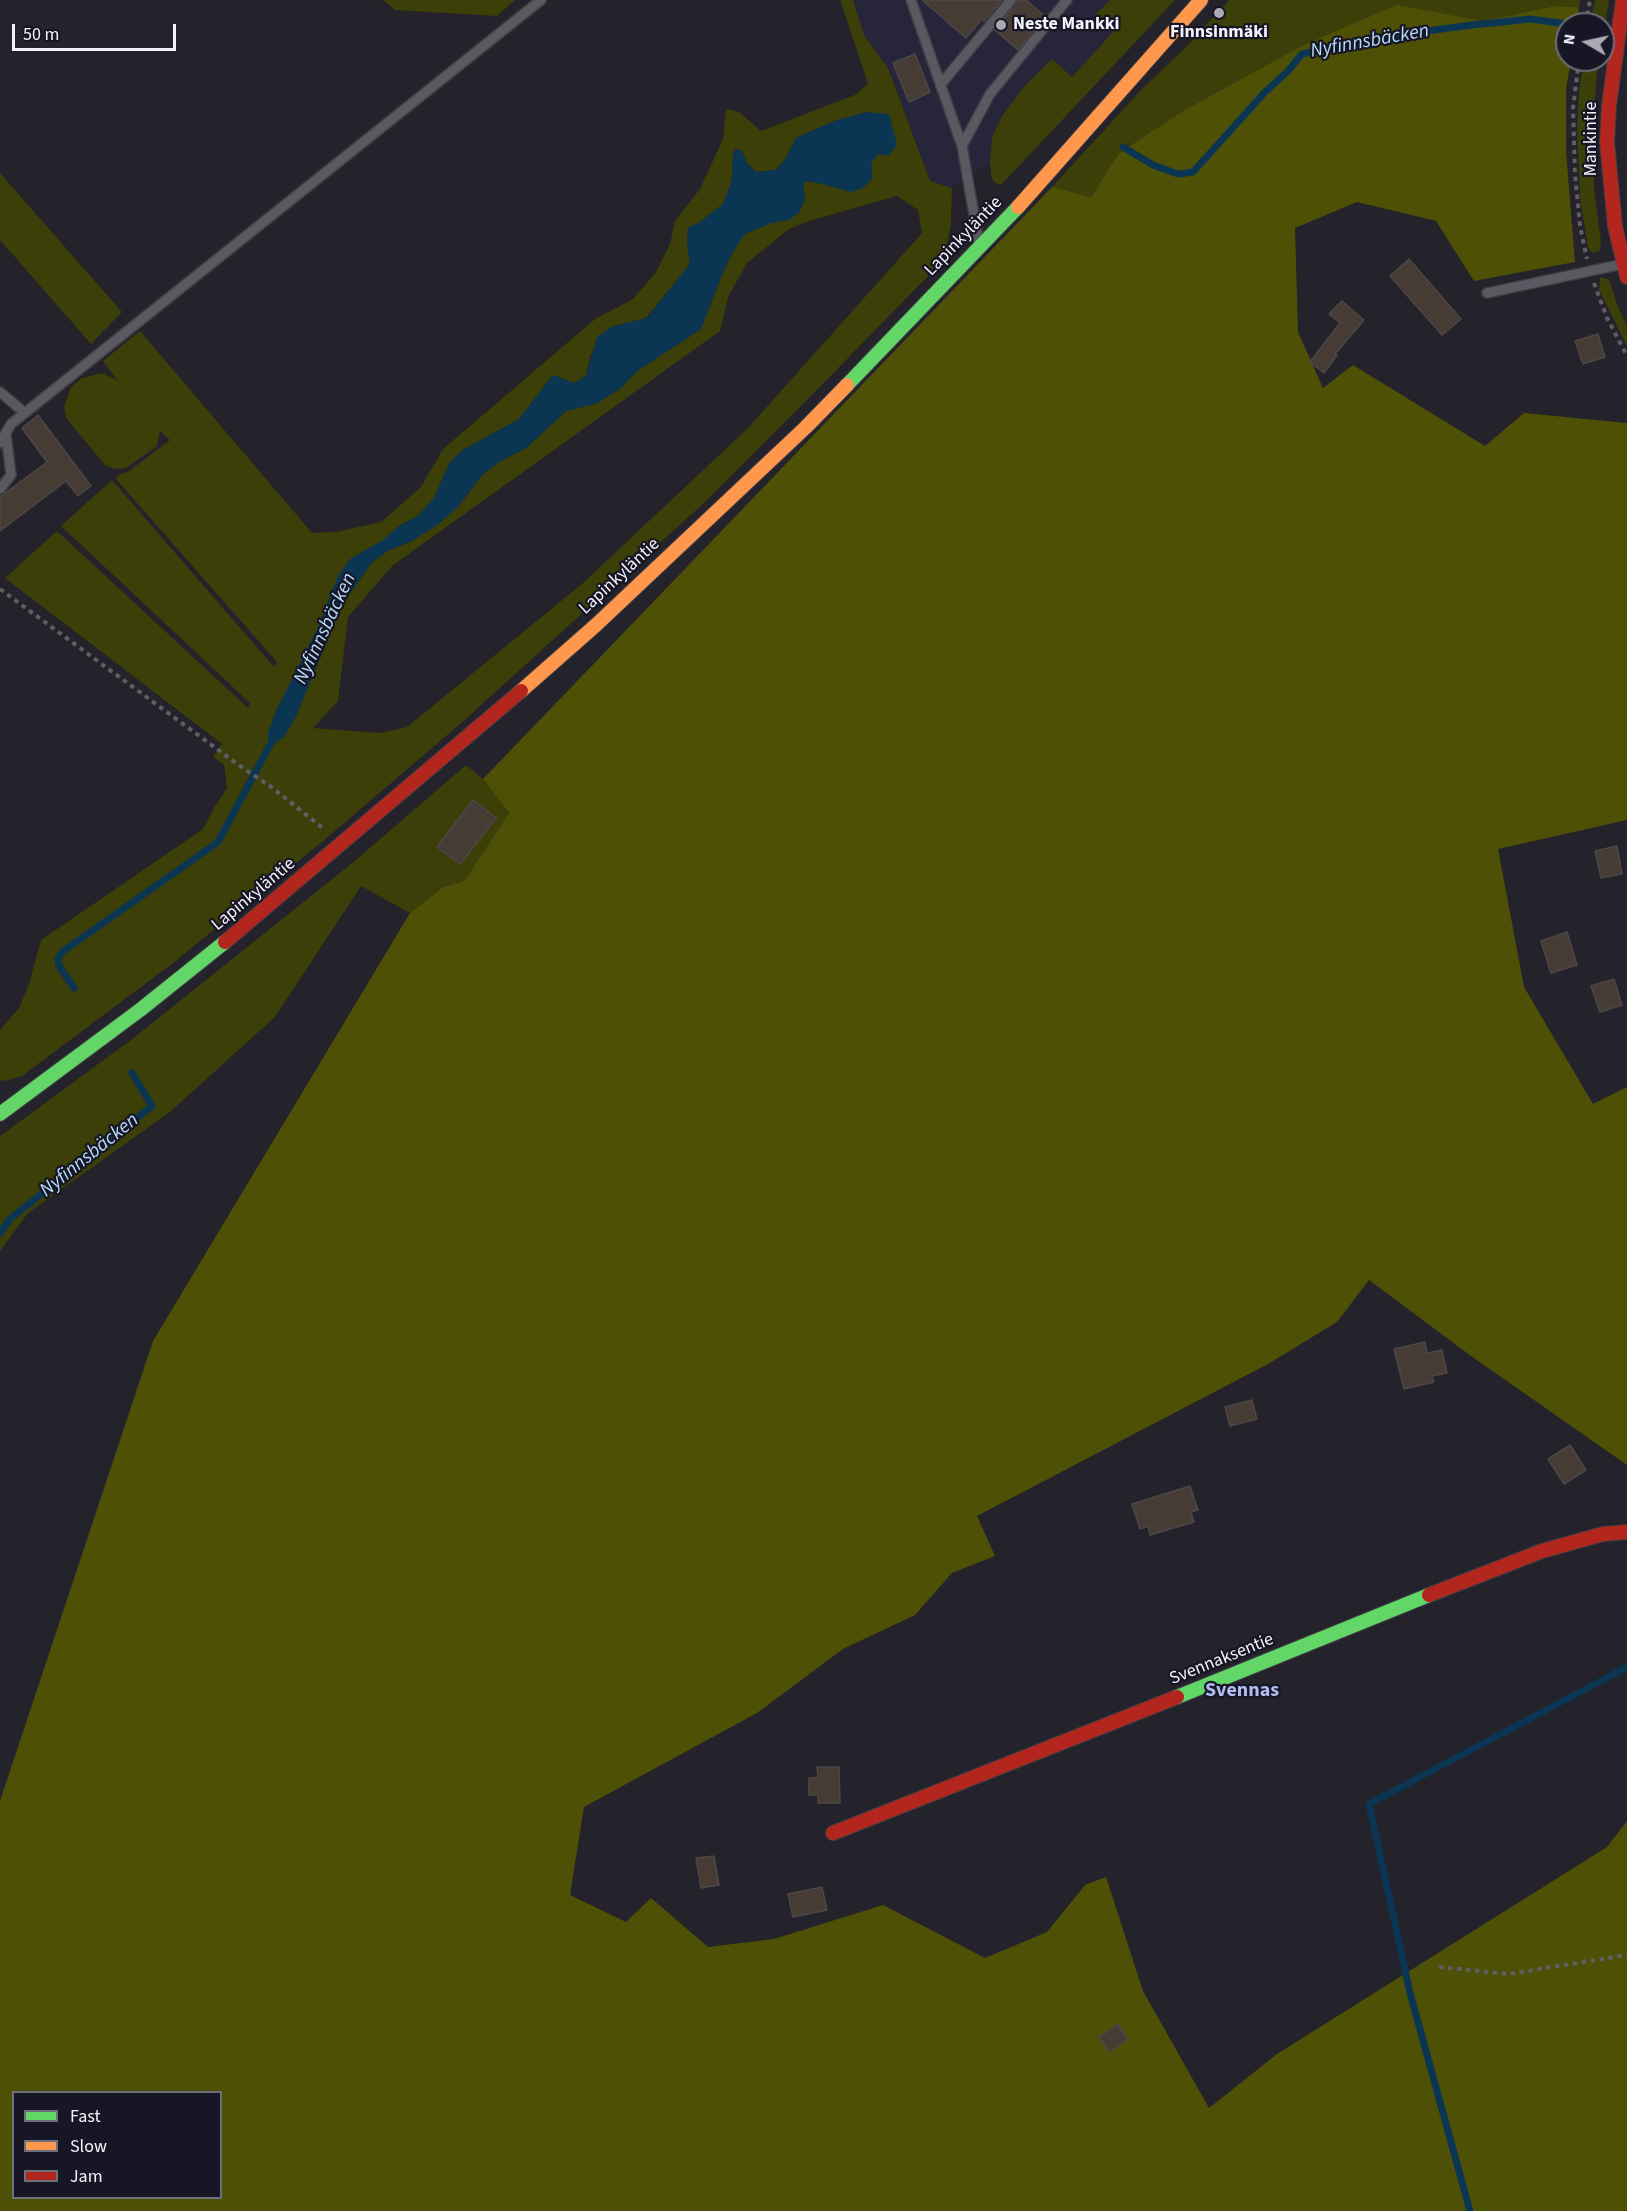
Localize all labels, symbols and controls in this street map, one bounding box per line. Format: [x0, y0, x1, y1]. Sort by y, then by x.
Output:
marker: Finnsinmäki [1212, 6, 1226, 20]
scale bar [15, 12, 178, 50]
north arrow [1555, 12, 1615, 72]
place label: Neste Mankki [1013, 14, 1120, 36]
marker: Neste Mankki [994, 18, 1008, 32]
water label: Nyfinnsbäcken [1309, 20, 1431, 64]
text: 50 m [23, 22, 59, 47]
place label: Finnsinmäki [1170, 22, 1268, 44]
text: N [1557, 33, 1581, 46]
street label: Mankintie [1581, 102, 1603, 176]
street label: Lapinkyläntie [921, 193, 1007, 281]
street label: Lapinkyläntie [575, 534, 665, 620]
water label: Nyfinnsbäcken [290, 569, 362, 689]
street label: Lapinkyläntie [208, 854, 300, 936]
water label: Nyfinnsbäcken [36, 1109, 144, 1203]
street label: Svennaksentie [1167, 1629, 1277, 1691]
district label: Svennas [1205, 1680, 1279, 1704]
legend [12, 2091, 222, 2199]
text: Fast [70, 2104, 101, 2129]
text: Slow [70, 2134, 107, 2159]
text: Jam [70, 2164, 103, 2189]

